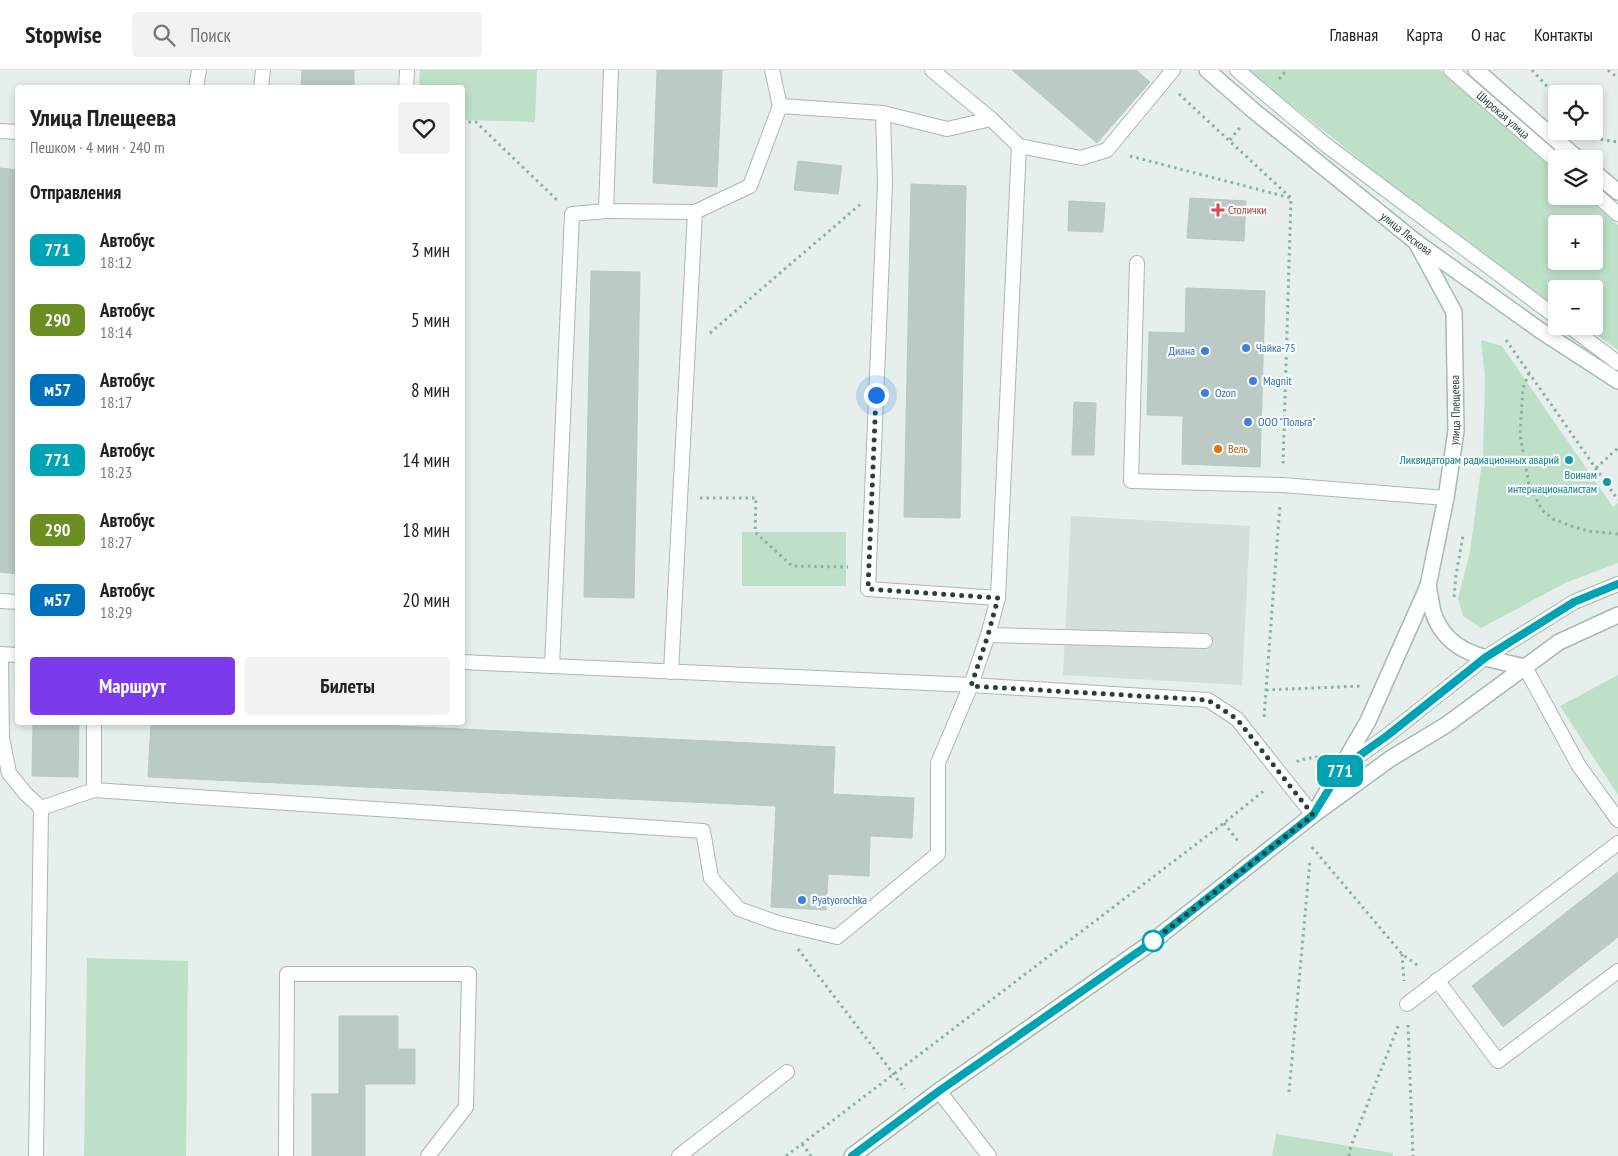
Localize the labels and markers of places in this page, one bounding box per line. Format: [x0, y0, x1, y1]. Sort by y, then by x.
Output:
place label: Столички [1228, 202, 1267, 217]
marker: Столички [1212, 204, 1224, 216]
place label: Чайка-75 [1256, 340, 1296, 355]
marker: Чайка-75 [1240, 342, 1252, 354]
place label: Диана [1168, 343, 1195, 358]
marker: Диана [1199, 345, 1211, 357]
place label: Magnit [1263, 373, 1293, 388]
marker: Magnit [1247, 375, 1259, 387]
place label: Ozon [1215, 385, 1236, 400]
marker: Ozon [1199, 387, 1211, 399]
place label: ООО "Польга" [1258, 414, 1316, 429]
marker: ООО "Польга" [1242, 416, 1254, 428]
place label: Вель [1228, 441, 1248, 456]
marker: Вель [1212, 443, 1224, 455]
place label: Ликвидаторам радиационных аварий [1399, 452, 1559, 467]
marker: Ликвидаторам радиационных аварий [1563, 454, 1575, 466]
place label: Воинам интернационалистам [1508, 467, 1597, 496]
marker: Воинам интернационалистам [1601, 476, 1613, 488]
place label: Pyatyorochka [812, 892, 867, 907]
marker: Pyatyorochka [796, 894, 808, 906]
unlabelled marker [1142, 930, 1164, 952]

